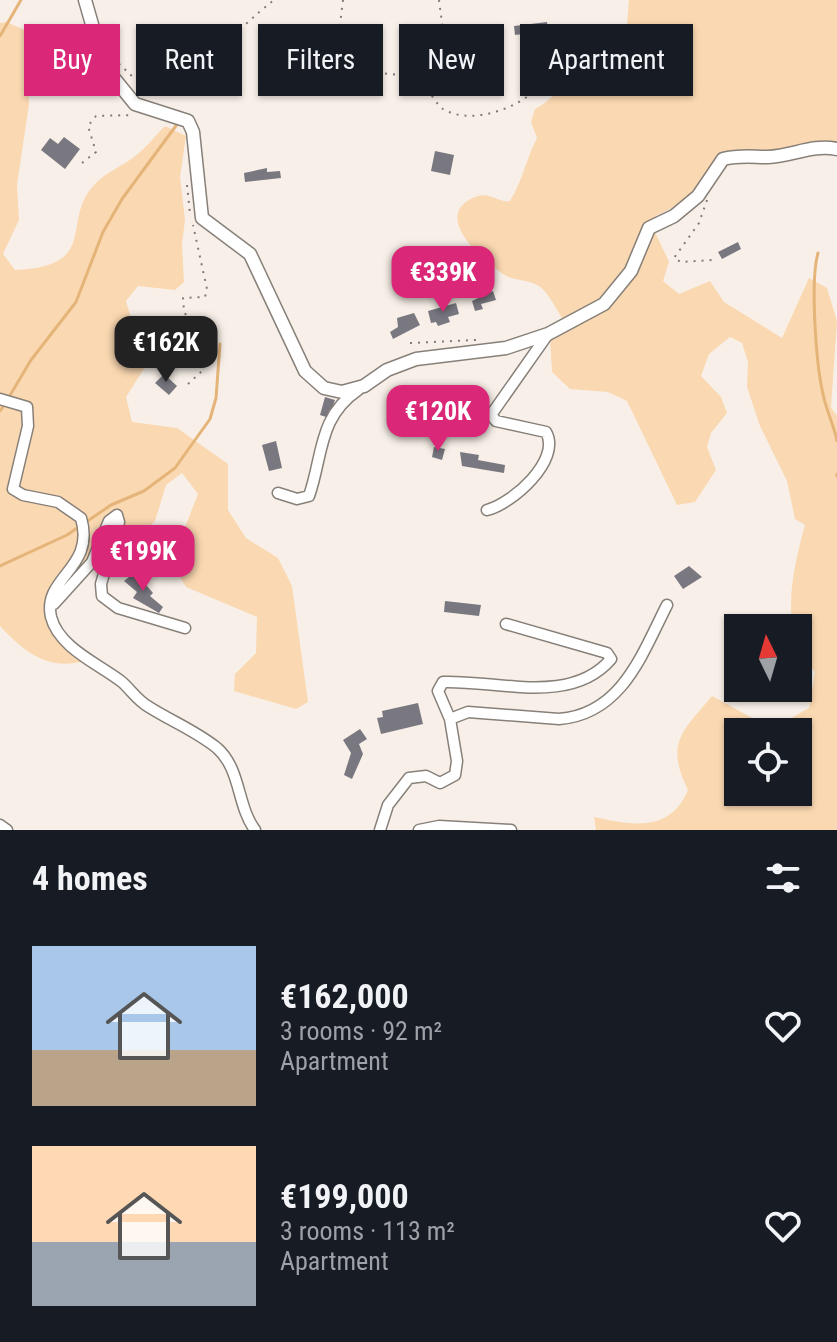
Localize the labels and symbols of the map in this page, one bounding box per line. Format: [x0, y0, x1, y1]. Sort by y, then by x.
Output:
pin: €339K [387, 246, 499, 314]
pin: €162K [110, 316, 222, 384]
pin: €120K [382, 385, 494, 453]
pin: €199K [87, 525, 199, 593]
north arrow [724, 614, 812, 702]

